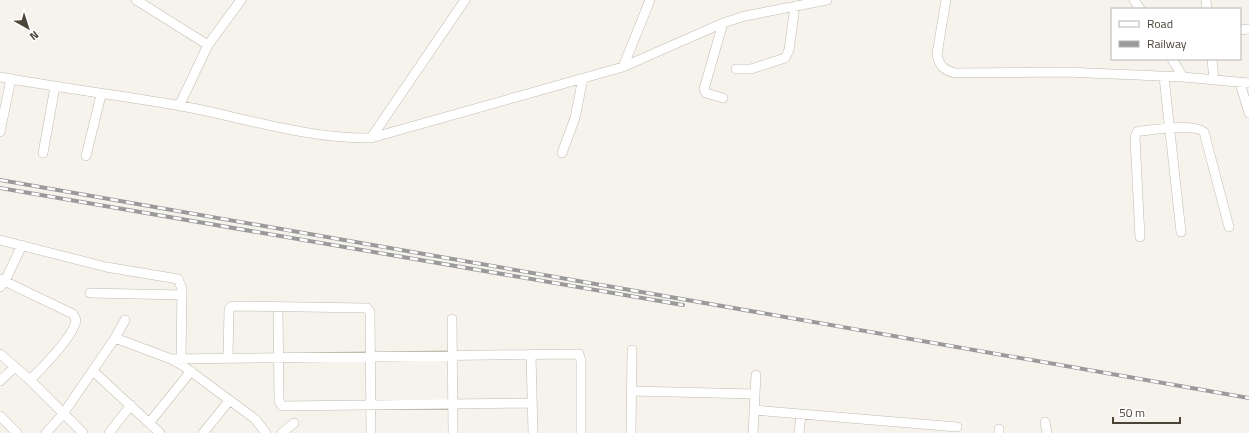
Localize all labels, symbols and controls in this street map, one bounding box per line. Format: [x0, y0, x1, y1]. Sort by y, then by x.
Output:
north arrow [8, 8, 48, 48]
legend [1111, 8, 1241, 60]
text: Road [1147, 14, 1173, 33]
text: N [26, 27, 42, 44]
text: Railway [1147, 34, 1187, 53]
scale bar [1113, 399, 1180, 425]
text: 50 m [1119, 403, 1145, 422]

